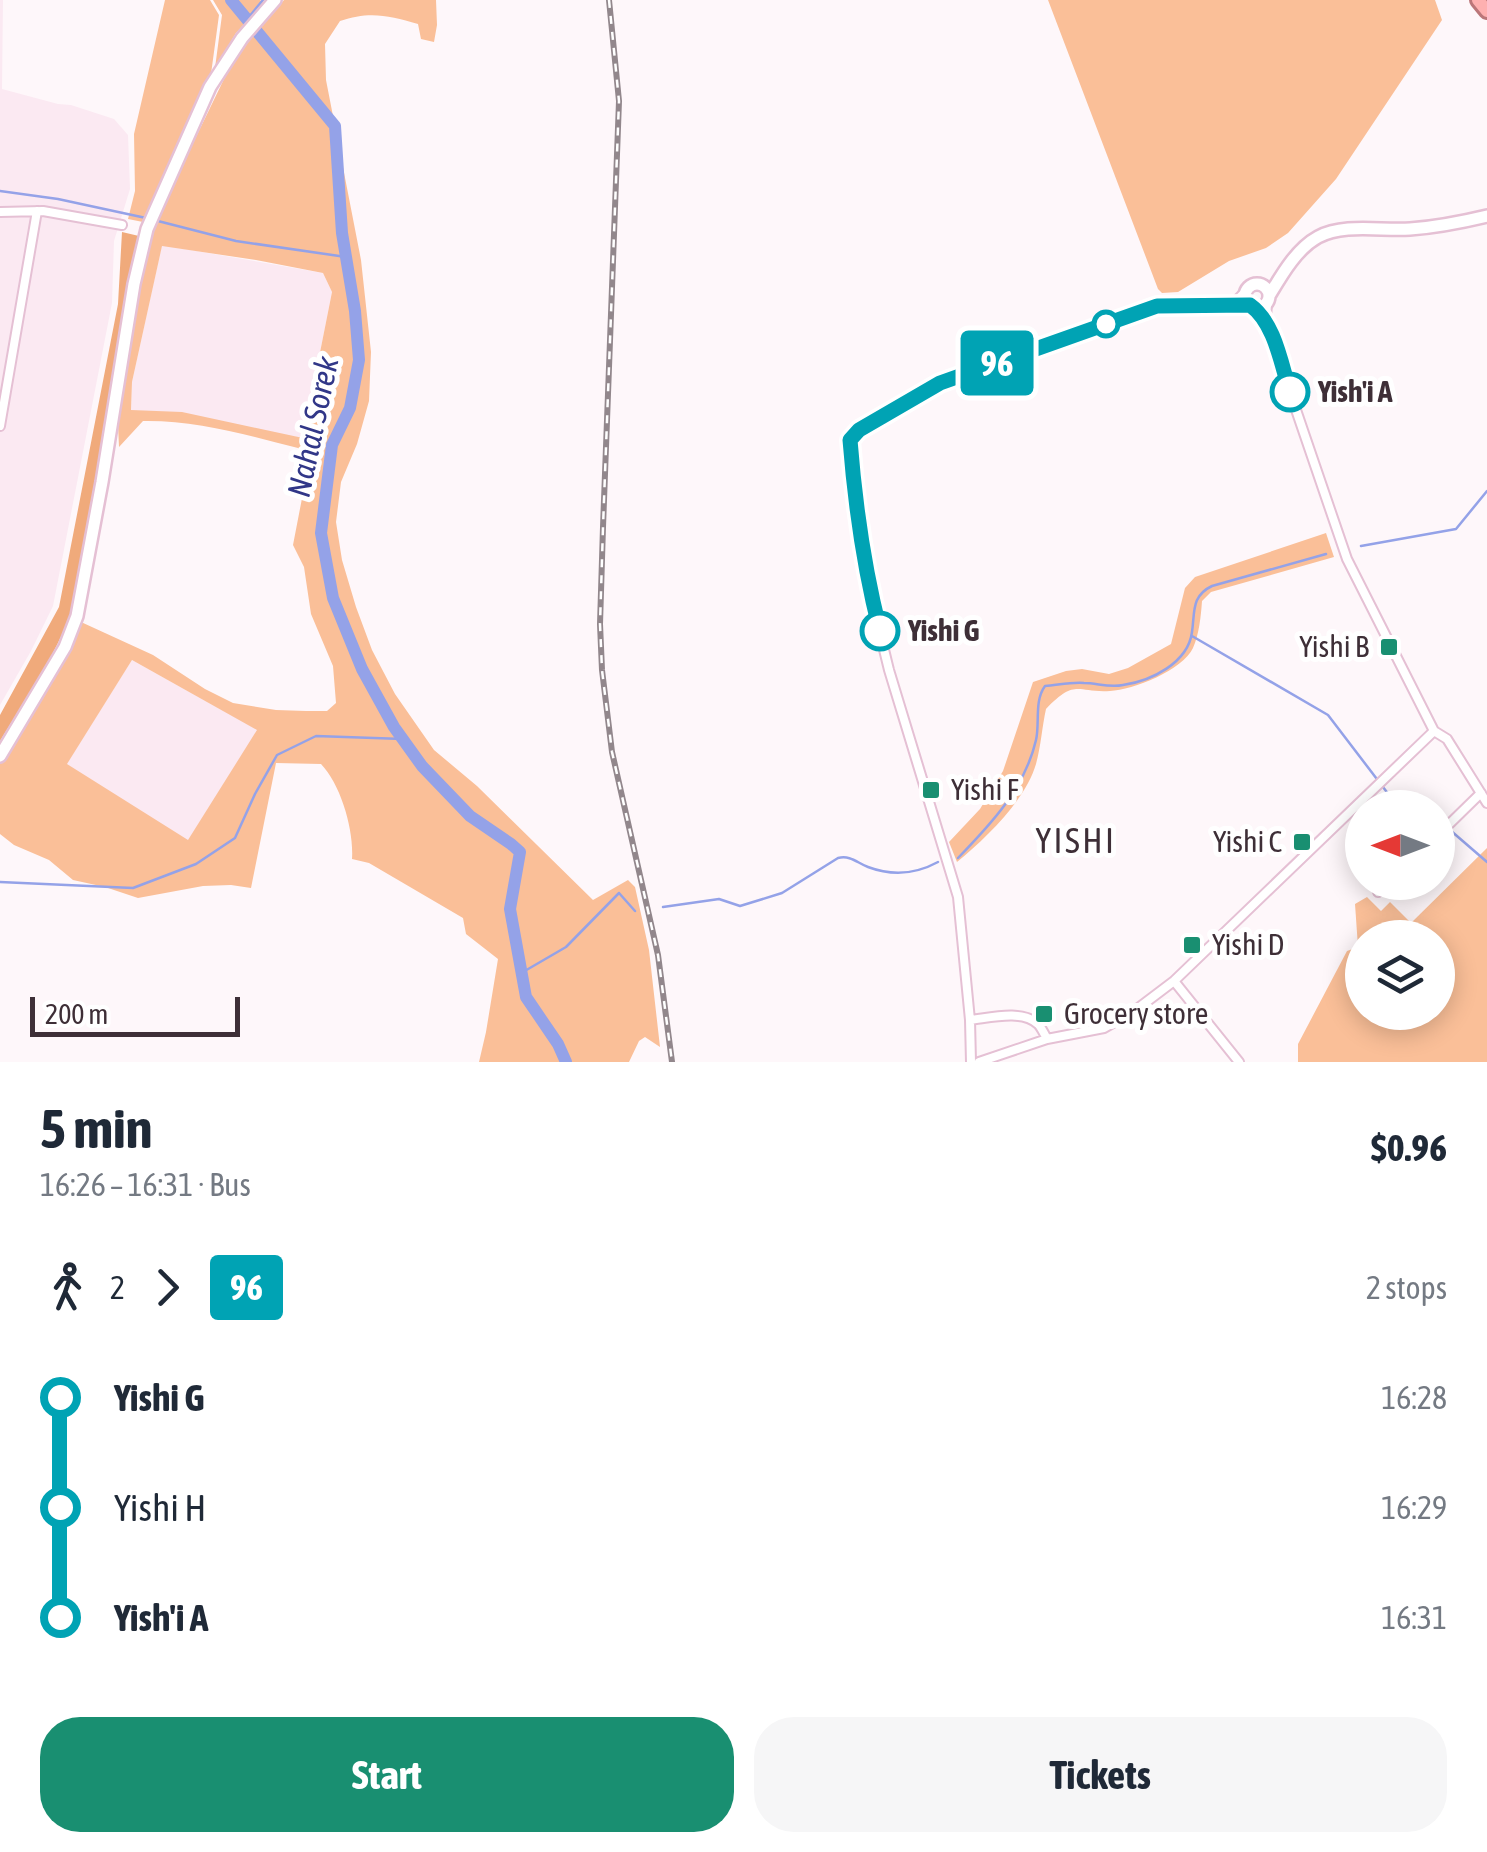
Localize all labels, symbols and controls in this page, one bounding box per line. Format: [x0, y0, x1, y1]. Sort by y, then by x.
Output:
unlabelled marker [1093, 311, 1119, 337]
line badge: 96 [952, 330, 1042, 396]
text: 96 [981, 343, 1013, 383]
water label: Nahal Sorek [280, 352, 346, 500]
marker: Yish'i A [1271, 373, 1309, 411]
place label: Yish'i A [1317, 374, 1393, 408]
marker: Yishi G [861, 612, 899, 650]
place label: Yishi G [907, 613, 980, 647]
place label: Yishi B [1299, 629, 1369, 663]
marker: Yishi B [1378, 636, 1400, 658]
place label: Yishi F [951, 772, 1019, 806]
marker: Yishi F [920, 779, 942, 801]
north arrow [1345, 790, 1455, 900]
map controls [1345, 790, 1455, 1030]
district label: YISHI [1036, 820, 1116, 860]
place label: Yishi C [1213, 824, 1282, 858]
marker: Yishi C [1291, 831, 1313, 853]
button: layers [1345, 920, 1455, 1030]
place label: Yishi D [1212, 927, 1284, 961]
marker: Yishi D [1181, 934, 1203, 956]
scale bar [30, 992, 240, 1036]
place label: Grocery store [1064, 996, 1208, 1030]
text: 200 m [45, 998, 108, 1030]
marker: Grocery store [1033, 1003, 1055, 1025]
text: 5 min [40, 1097, 152, 1160]
text: $0.96 [1371, 1126, 1447, 1169]
text: 16:26 – 16:31 · Bus [40, 1166, 251, 1203]
icon: walk [40, 1260, 95, 1315]
icon: forward [140, 1260, 195, 1315]
text: 96 [230, 1267, 263, 1307]
text: 2 [110, 1269, 125, 1306]
text: 2 stops [1366, 1269, 1447, 1306]
text: Yishi G [114, 1376, 204, 1419]
text: 16:28 [1381, 1379, 1447, 1416]
text: Yishi H [114, 1486, 206, 1529]
text: 16:29 [1381, 1489, 1447, 1526]
text: Yish'i A [114, 1596, 208, 1639]
text: 16:31 [1381, 1599, 1447, 1636]
button: Start [40, 1717, 734, 1832]
button: Tickets [754, 1717, 1447, 1832]

